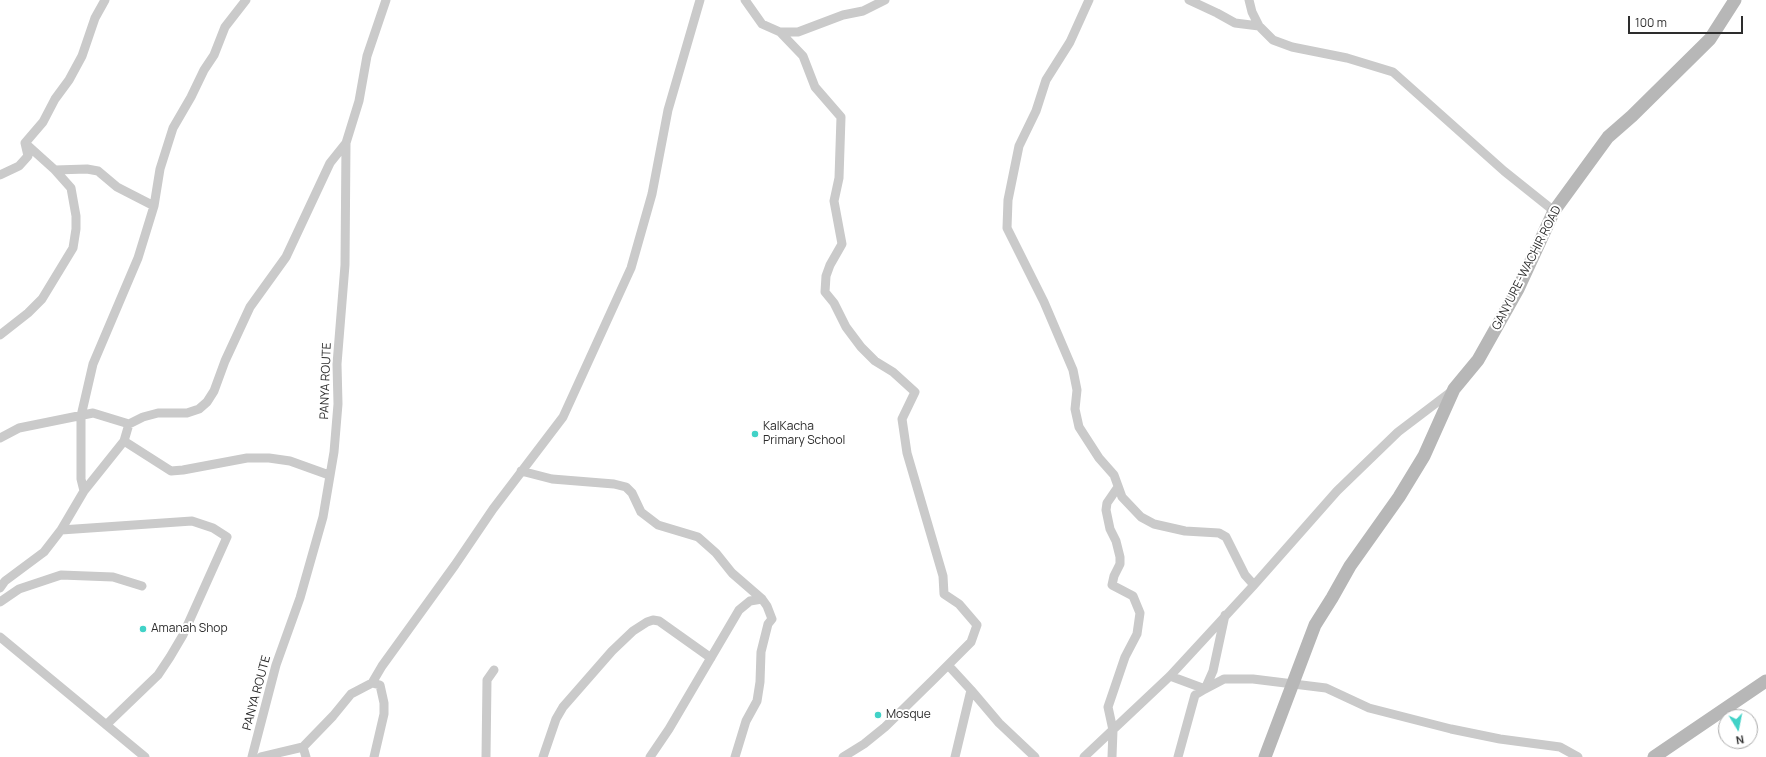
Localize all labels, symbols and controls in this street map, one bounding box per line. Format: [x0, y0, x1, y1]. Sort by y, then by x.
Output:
scale bar [1630, 8, 1745, 34]
text: 100 m [1635, 14, 1667, 31]
street label: GANYURE-WACHIR ROAD [1489, 203, 1565, 333]
street label: PANYA ROUTE [317, 342, 335, 420]
place label: KalKacha Primary School [763, 420, 845, 448]
marker: KalKacha Primary School [750, 429, 760, 439]
place label: Amanah Shop [151, 622, 227, 636]
marker: Amanah Shop [138, 624, 148, 634]
street label: PANYA ROUTE [240, 654, 274, 732]
place label: Mosque [886, 708, 931, 722]
north arrow [1718, 709, 1758, 749]
marker: Mosque [873, 710, 883, 720]
text: N [1735, 732, 1745, 748]

